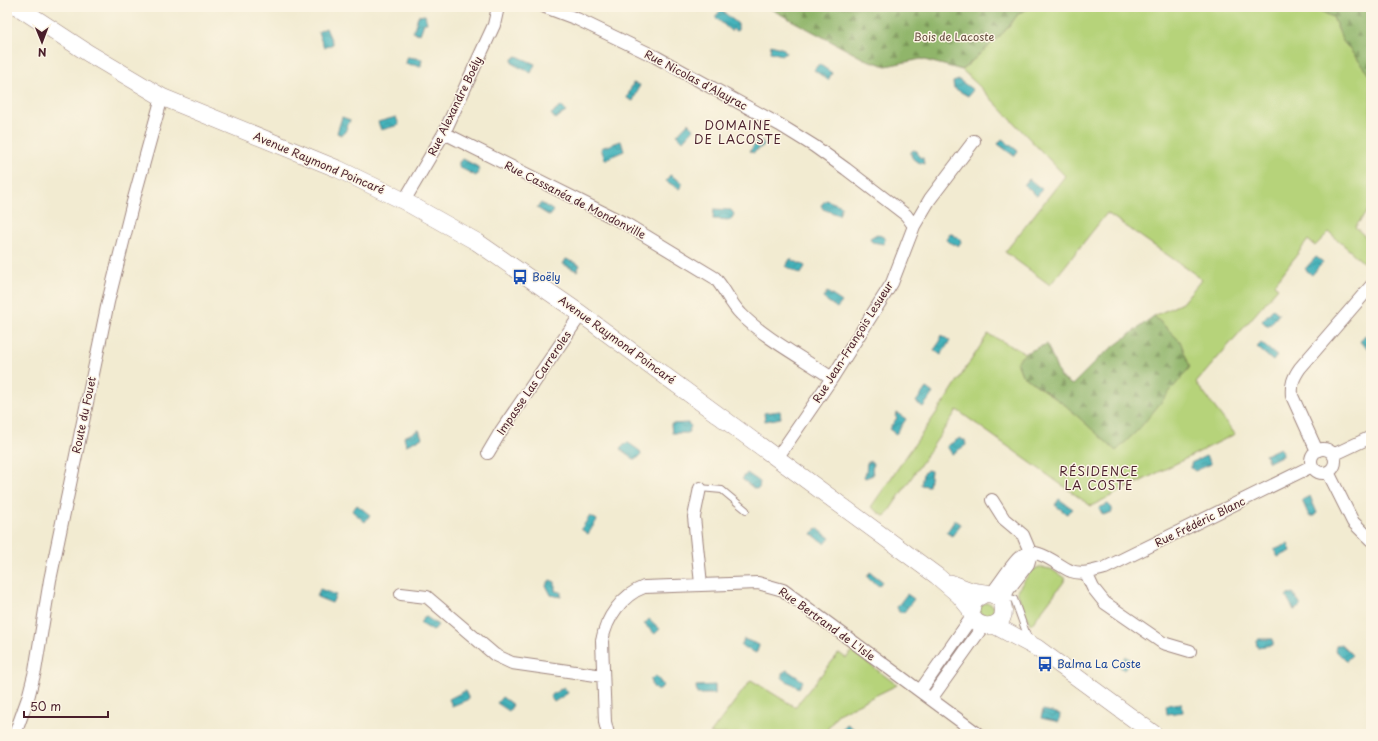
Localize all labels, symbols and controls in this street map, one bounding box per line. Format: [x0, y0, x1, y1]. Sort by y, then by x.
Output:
north arrow [22, 22, 62, 62]
park label: Bois de Lacoste [914, 28, 995, 45]
text: N [37, 44, 47, 61]
street label: Rue Nicolas d'Alayrac [642, 45, 751, 114]
street label: Rue Alexandre Boély [423, 53, 486, 159]
district label: DOMAINE DE LACOSTE [694, 116, 782, 148]
street label: Avenue Raymond Poincaré [251, 127, 388, 198]
street label: Rue Cassanéa de Mondonville [502, 156, 649, 243]
bus stop icon: Boëly [511, 268, 529, 286]
place label: Boëly [532, 268, 561, 285]
street label: Rue Jean-François Lesueur [808, 277, 898, 406]
street label: Avenue Raymond Poincaré [555, 291, 680, 388]
street label: Impasse Las Carreroles [492, 327, 575, 438]
street label: Route du Fouet [67, 374, 100, 455]
district label: RÉSIDENCE LA COSTE [1059, 462, 1139, 494]
street label: Rue Frédéric Blanc [1152, 492, 1248, 551]
street label: Rue Bertrand de L'Isle [775, 583, 879, 665]
bus stop icon: Balma La Coste [1036, 655, 1054, 673]
place label: Balma La Coste [1057, 655, 1141, 672]
scale bar [24, 693, 108, 719]
text: 50 m [30, 697, 61, 715]

